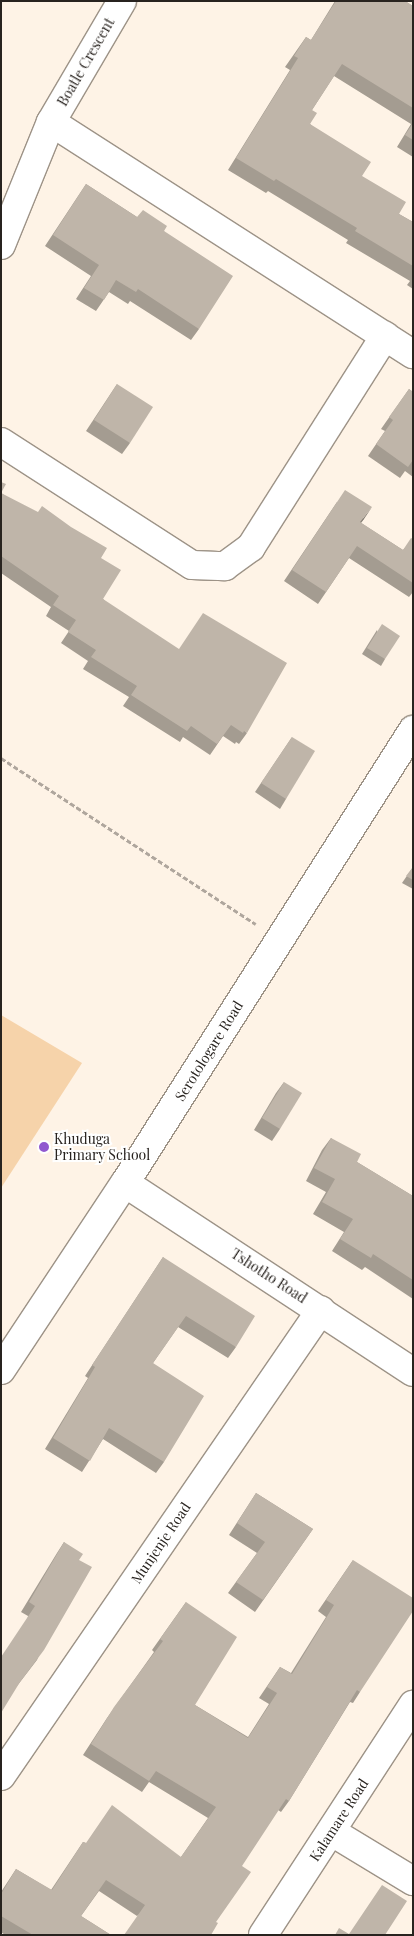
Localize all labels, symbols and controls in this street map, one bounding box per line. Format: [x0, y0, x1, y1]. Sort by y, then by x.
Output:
street label: Boatle Crescent [54, 15, 118, 109]
street label: Serotologare Road [171, 998, 247, 1104]
place label: Khuduga Primary School [54, 1131, 151, 1164]
marker: Khuduga Primary School [38, 1141, 50, 1153]
street label: Tshotho Road [228, 1245, 310, 1307]
street label: Munjenje Road [128, 1499, 194, 1587]
street label: Kalamare Road [306, 1776, 372, 1864]

